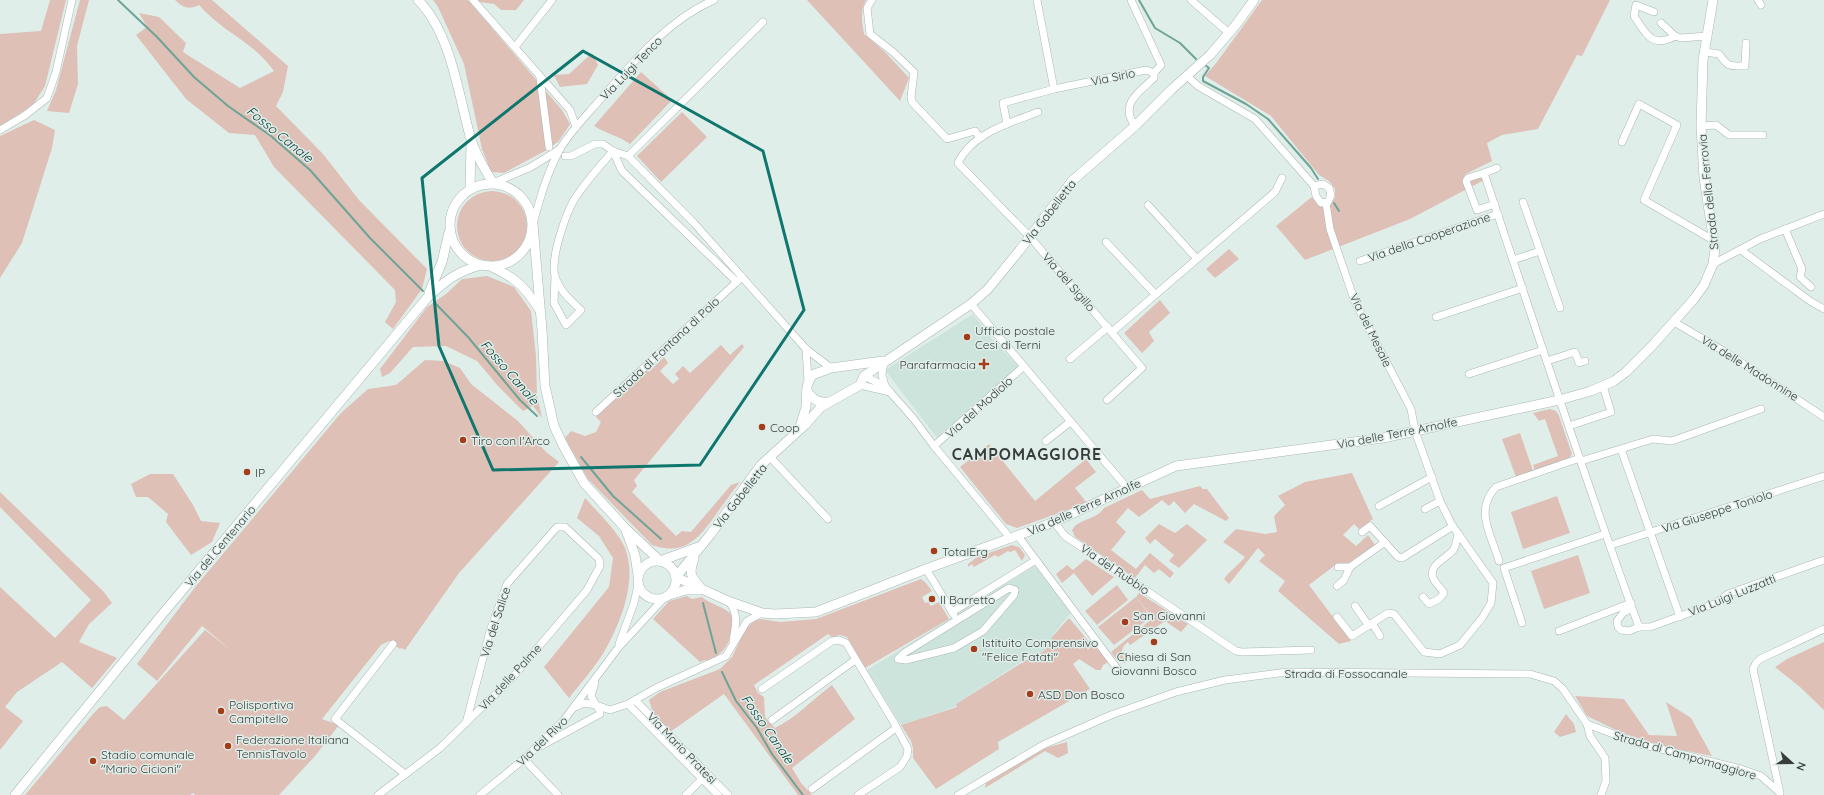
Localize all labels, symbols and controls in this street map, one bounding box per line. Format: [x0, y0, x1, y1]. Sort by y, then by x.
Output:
street label: Via Luigi Tenco [597, 33, 665, 103]
street label: Via Sirio [1090, 65, 1136, 89]
water label: Fosso Canale [244, 102, 317, 166]
street label: Strada della Ferrovia [1694, 133, 1722, 251]
street label: Via Gabelletta [1019, 176, 1079, 248]
street label: Via della Cooperazione [1366, 209, 1492, 265]
street label: Via del Sigillo [1039, 249, 1099, 315]
street label: Via del Mesale [1347, 291, 1395, 370]
street label: Strada di Fontana di Polo [610, 294, 722, 400]
place label: Ufficio postale Cesi di Terni [975, 323, 1055, 352]
marker: Ufficio postale Cesi di Terni [962, 332, 972, 342]
street label: Via delle Madonnine [1698, 332, 1802, 404]
water label: Fosso Canale [478, 336, 543, 408]
place label: Parafarmacia [899, 357, 976, 372]
marker: Parafarmacia [979, 359, 989, 369]
street label: Via del Modiolo [942, 373, 1016, 441]
street label: Via delle Terre Arnolfe [1336, 414, 1459, 452]
place label: Coop [770, 420, 800, 435]
marker: Coop [757, 422, 767, 432]
place label: Tiro con l'Arco [471, 433, 550, 448]
marker: Tiro con l'Arco [458, 435, 468, 445]
district label: CAMPOMAGGIORE [952, 444, 1102, 464]
street label: Via Gabelletta [710, 460, 770, 532]
place label: IP [255, 465, 265, 480]
marker: IP [242, 467, 252, 477]
street label: Via delle Terre Arnolfe [1025, 475, 1143, 539]
street label: Via Giuseppe Toniolo [1660, 486, 1774, 536]
street label: Via del Centenario [181, 502, 259, 590]
street label: Via del Rubbio [1078, 540, 1152, 598]
place label: TotalErg [942, 544, 988, 559]
marker: TotalErg [929, 546, 939, 556]
street label: Via Luigi Luzzatti [1686, 571, 1778, 619]
street label: Via del Salice [477, 585, 514, 659]
place label: Il Barretto [940, 592, 995, 607]
marker: Il Barretto [927, 594, 937, 604]
place label: San Giovanni Bosco [1133, 608, 1205, 637]
marker: San Giovanni Bosco [1120, 617, 1130, 627]
place label: Istituito Comprensivo "Felice Fatati" [982, 635, 1098, 664]
marker: Chiesa di San Giovanni Bosco [1149, 637, 1159, 647]
street label: Via delle Palme [475, 640, 545, 713]
marker: Istituito Comprensivo "Felice Fatati" [969, 644, 979, 654]
place label: Chiesa di San Giovanni Bosco [1111, 649, 1197, 678]
street label: Strada di Fossocanale [1285, 666, 1408, 681]
place label: ASD Don Bosco [1038, 687, 1125, 702]
marker: ASD Don Bosco [1025, 689, 1035, 699]
water label: Fosso Canale [738, 691, 798, 767]
place label: Polisportiva Campitello [229, 697, 294, 726]
marker: Polisportiva Campitello [216, 706, 226, 716]
street label: Via Mario Pratesi [644, 709, 720, 787]
street label: Via del Rivo [513, 713, 571, 769]
street label: Strada di Campomaggiore [1612, 727, 1759, 783]
place label: Federazione Italiana TennisTavolo [236, 732, 349, 761]
marker: Federazione Italiana TennisTavolo [223, 741, 233, 751]
north arrow [1772, 743, 1812, 783]
place label: Stadio comunale "Mario Cicioni" [101, 747, 195, 776]
marker: Stadio comunale "Mario Cicioni" [88, 756, 98, 766]
text: N [1793, 760, 1809, 773]

